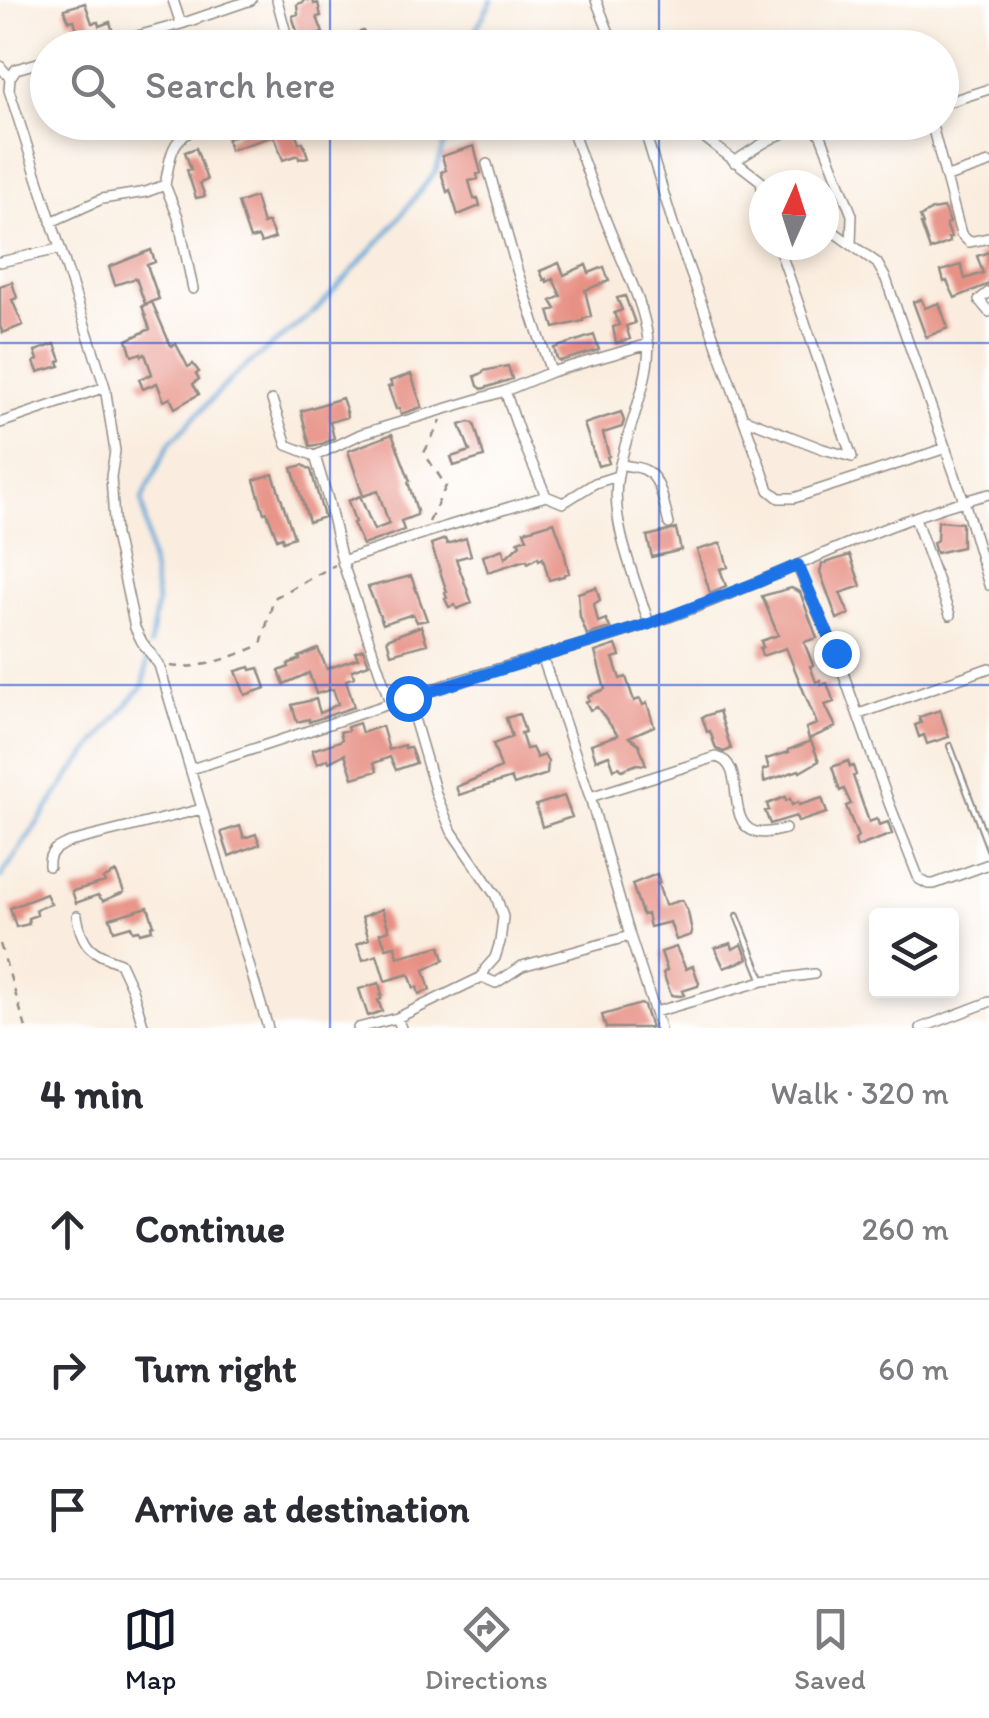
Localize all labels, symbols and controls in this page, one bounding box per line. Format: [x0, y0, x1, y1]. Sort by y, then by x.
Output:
search box [30, 30, 959, 140]
icon: search [65, 58, 120, 113]
text: Search here [145, 62, 336, 108]
north arrow [749, 170, 839, 260]
route end [814, 631, 860, 677]
route start [386, 676, 432, 722]
map controls [869, 908, 959, 998]
button: layers [869, 908, 959, 998]
text: 4 min [40, 1068, 143, 1119]
text: Walk · 320 m [771, 1074, 949, 1112]
icon: ahead [40, 1202, 95, 1257]
text: Continue [135, 1206, 285, 1252]
text: 260 m [861, 1210, 949, 1248]
icon: right [40, 1342, 95, 1397]
text: Turn right [135, 1346, 297, 1392]
text: 60 m [878, 1350, 949, 1388]
icon: arrive [40, 1482, 95, 1537]
text: Arrive at destination [135, 1486, 470, 1532]
tab: Map [123, 1602, 178, 1696]
tab: Directions [425, 1602, 548, 1696]
tab: Saved [794, 1602, 866, 1696]

